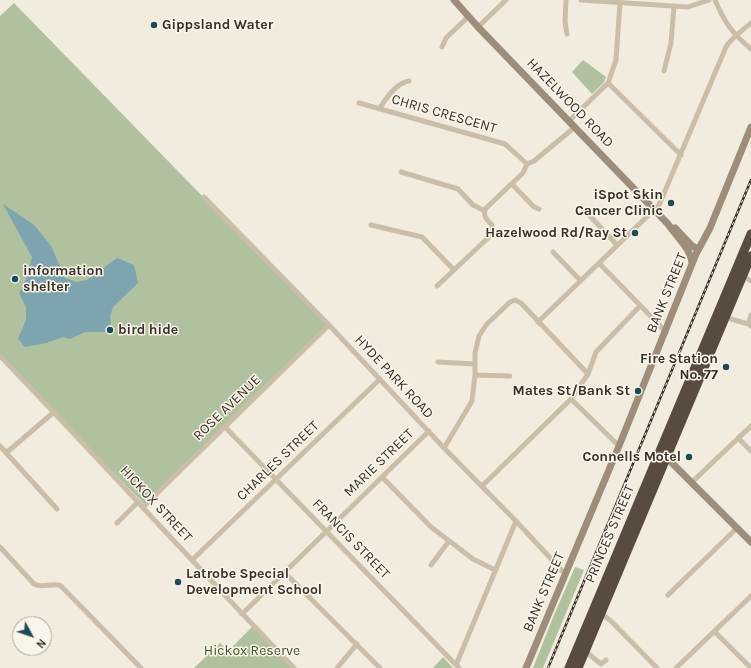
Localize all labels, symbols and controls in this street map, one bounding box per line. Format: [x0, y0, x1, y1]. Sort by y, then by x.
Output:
place label: Gippsland Water [162, 17, 273, 33]
marker: Gippsland Water [149, 20, 159, 30]
street label: HAZELWOOD ROAD [523, 55, 617, 151]
street label: CHRIS CRESCENT [389, 91, 499, 137]
place label: iSpot Skin Cancer Clinic [575, 187, 663, 220]
marker: iSpot Skin Cancer Clinic [666, 198, 676, 208]
place label: Hazelwood Rd/Ray St [485, 225, 627, 241]
marker: Hazelwood Rd/Ray St [630, 228, 640, 238]
street label: BANK STREET [643, 250, 691, 336]
place label: information shelter [23, 263, 103, 296]
marker: information shelter [10, 274, 20, 284]
place label: bird hide [118, 322, 178, 338]
marker: bird hide [105, 325, 115, 335]
street label: HYDE PARK ROAD [351, 332, 437, 422]
place label: Fire Station No. 77 [640, 351, 718, 384]
marker: Fire Station No. 77 [721, 362, 731, 372]
street label: ROSE AVENUE [190, 372, 264, 444]
place label: Mates St/Bank St [512, 383, 630, 399]
marker: Mates St/Bank St [633, 386, 643, 396]
street label: CHARLES STREET [233, 418, 323, 504]
street label: MARIE STREET [341, 426, 417, 500]
place label: Connells Motel [583, 449, 681, 465]
marker: Connells Motel [684, 452, 694, 462]
street label: HICKOX STREET [116, 462, 196, 546]
street label: PRINCES STREET [582, 482, 638, 586]
street label: FRANCIS STREET [309, 496, 393, 582]
street label: BANK STREET [520, 550, 568, 634]
place label: Latrobe Special Development School [186, 566, 322, 598]
marker: Latrobe Special Development School [173, 577, 183, 587]
north arrow [12, 616, 52, 656]
text: N [33, 636, 48, 651]
park label: Hickox Reserve [204, 643, 300, 659]

